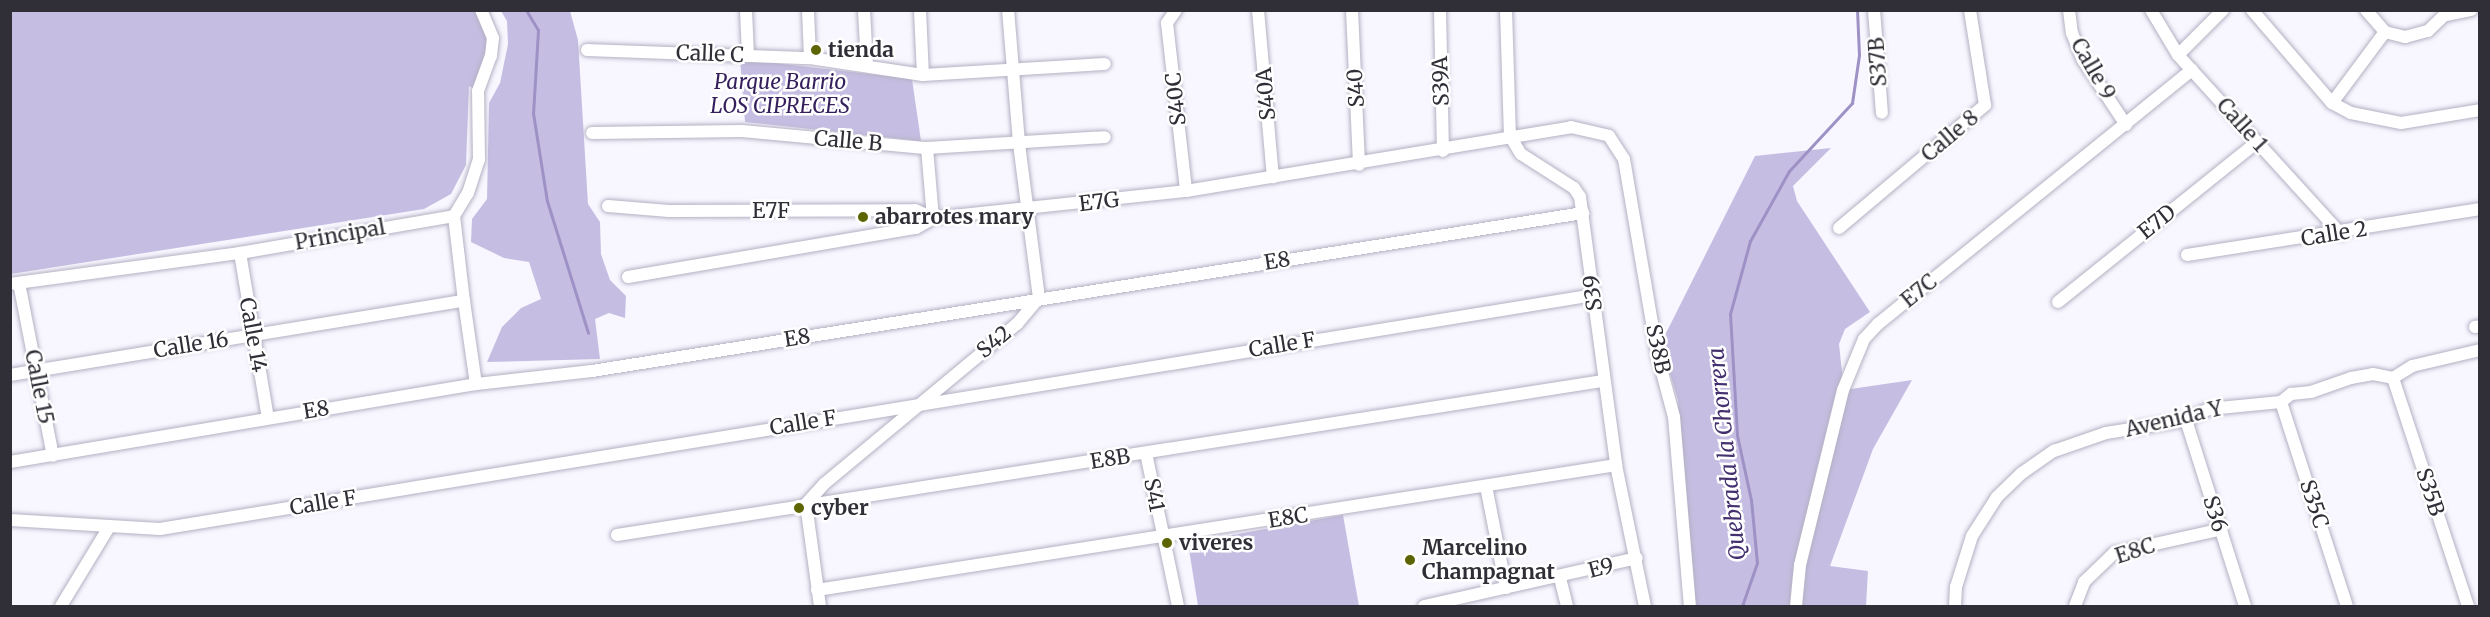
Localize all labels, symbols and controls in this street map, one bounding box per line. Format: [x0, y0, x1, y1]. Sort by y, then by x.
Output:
street label: Calle 9 [2065, 34, 2121, 104]
place label: tienda [828, 37, 894, 63]
street label: S37B [1864, 37, 1892, 87]
street label: Calle C [676, 40, 744, 68]
marker: tienda [809, 43, 823, 57]
street label: S39A [1428, 56, 1454, 106]
street label: S40A [1251, 66, 1281, 122]
street label: S40 [1342, 68, 1370, 108]
park label: Parque Barrio LOS CIPRECES [710, 69, 850, 119]
street label: S40C [1161, 71, 1191, 127]
street label: Calle 1 [2211, 93, 2273, 157]
street label: Calle 8 [1916, 105, 1984, 167]
street label: Calle B [813, 125, 883, 157]
street label: E7G [1077, 187, 1121, 217]
street label: E7F [752, 198, 790, 224]
street label: E7D [2133, 199, 2181, 245]
place label: abarrotes mary [875, 204, 1034, 230]
marker: abarrotes mary [856, 210, 870, 224]
street label: Principal [293, 215, 387, 255]
street label: Calle 2 [2299, 216, 2369, 252]
street label: E8 [1262, 247, 1292, 275]
street label: E7C [1896, 269, 1942, 313]
street label: S39 [1578, 274, 1608, 312]
street label: Calle 14 [234, 296, 272, 374]
street label: S42 [972, 321, 1016, 363]
street label: S38B [1640, 322, 1676, 376]
street label: E8 [782, 324, 812, 352]
street label: Calle 16 [152, 327, 230, 363]
street label: Calle F [1247, 327, 1317, 363]
water label: Quebrada la Chorrera [1703, 346, 1751, 562]
street label: Calle 15 [19, 348, 59, 426]
street label: E8 [301, 396, 331, 424]
street label: Avenida Y [2123, 396, 2225, 442]
street label: Calle F [768, 405, 838, 441]
street label: E8B [1088, 443, 1132, 475]
street label: S35B [2410, 465, 2450, 519]
street label: S41 [1138, 476, 1170, 514]
street label: S35C [2294, 477, 2334, 531]
street label: Calle F [288, 485, 358, 521]
street label: S36 [2198, 493, 2232, 535]
place label: cyber [811, 495, 869, 521]
marker: cyber [792, 501, 806, 515]
street label: E8C [1266, 502, 1310, 534]
place label: viveres [1179, 530, 1253, 556]
street label: E8C [2112, 533, 2158, 569]
place label: Marcelino Champagnat [1422, 535, 1555, 585]
marker: viveres [1160, 536, 1174, 550]
marker: Marcelino Champagnat [1403, 553, 1417, 567]
street label: E9 [1585, 553, 1617, 583]

